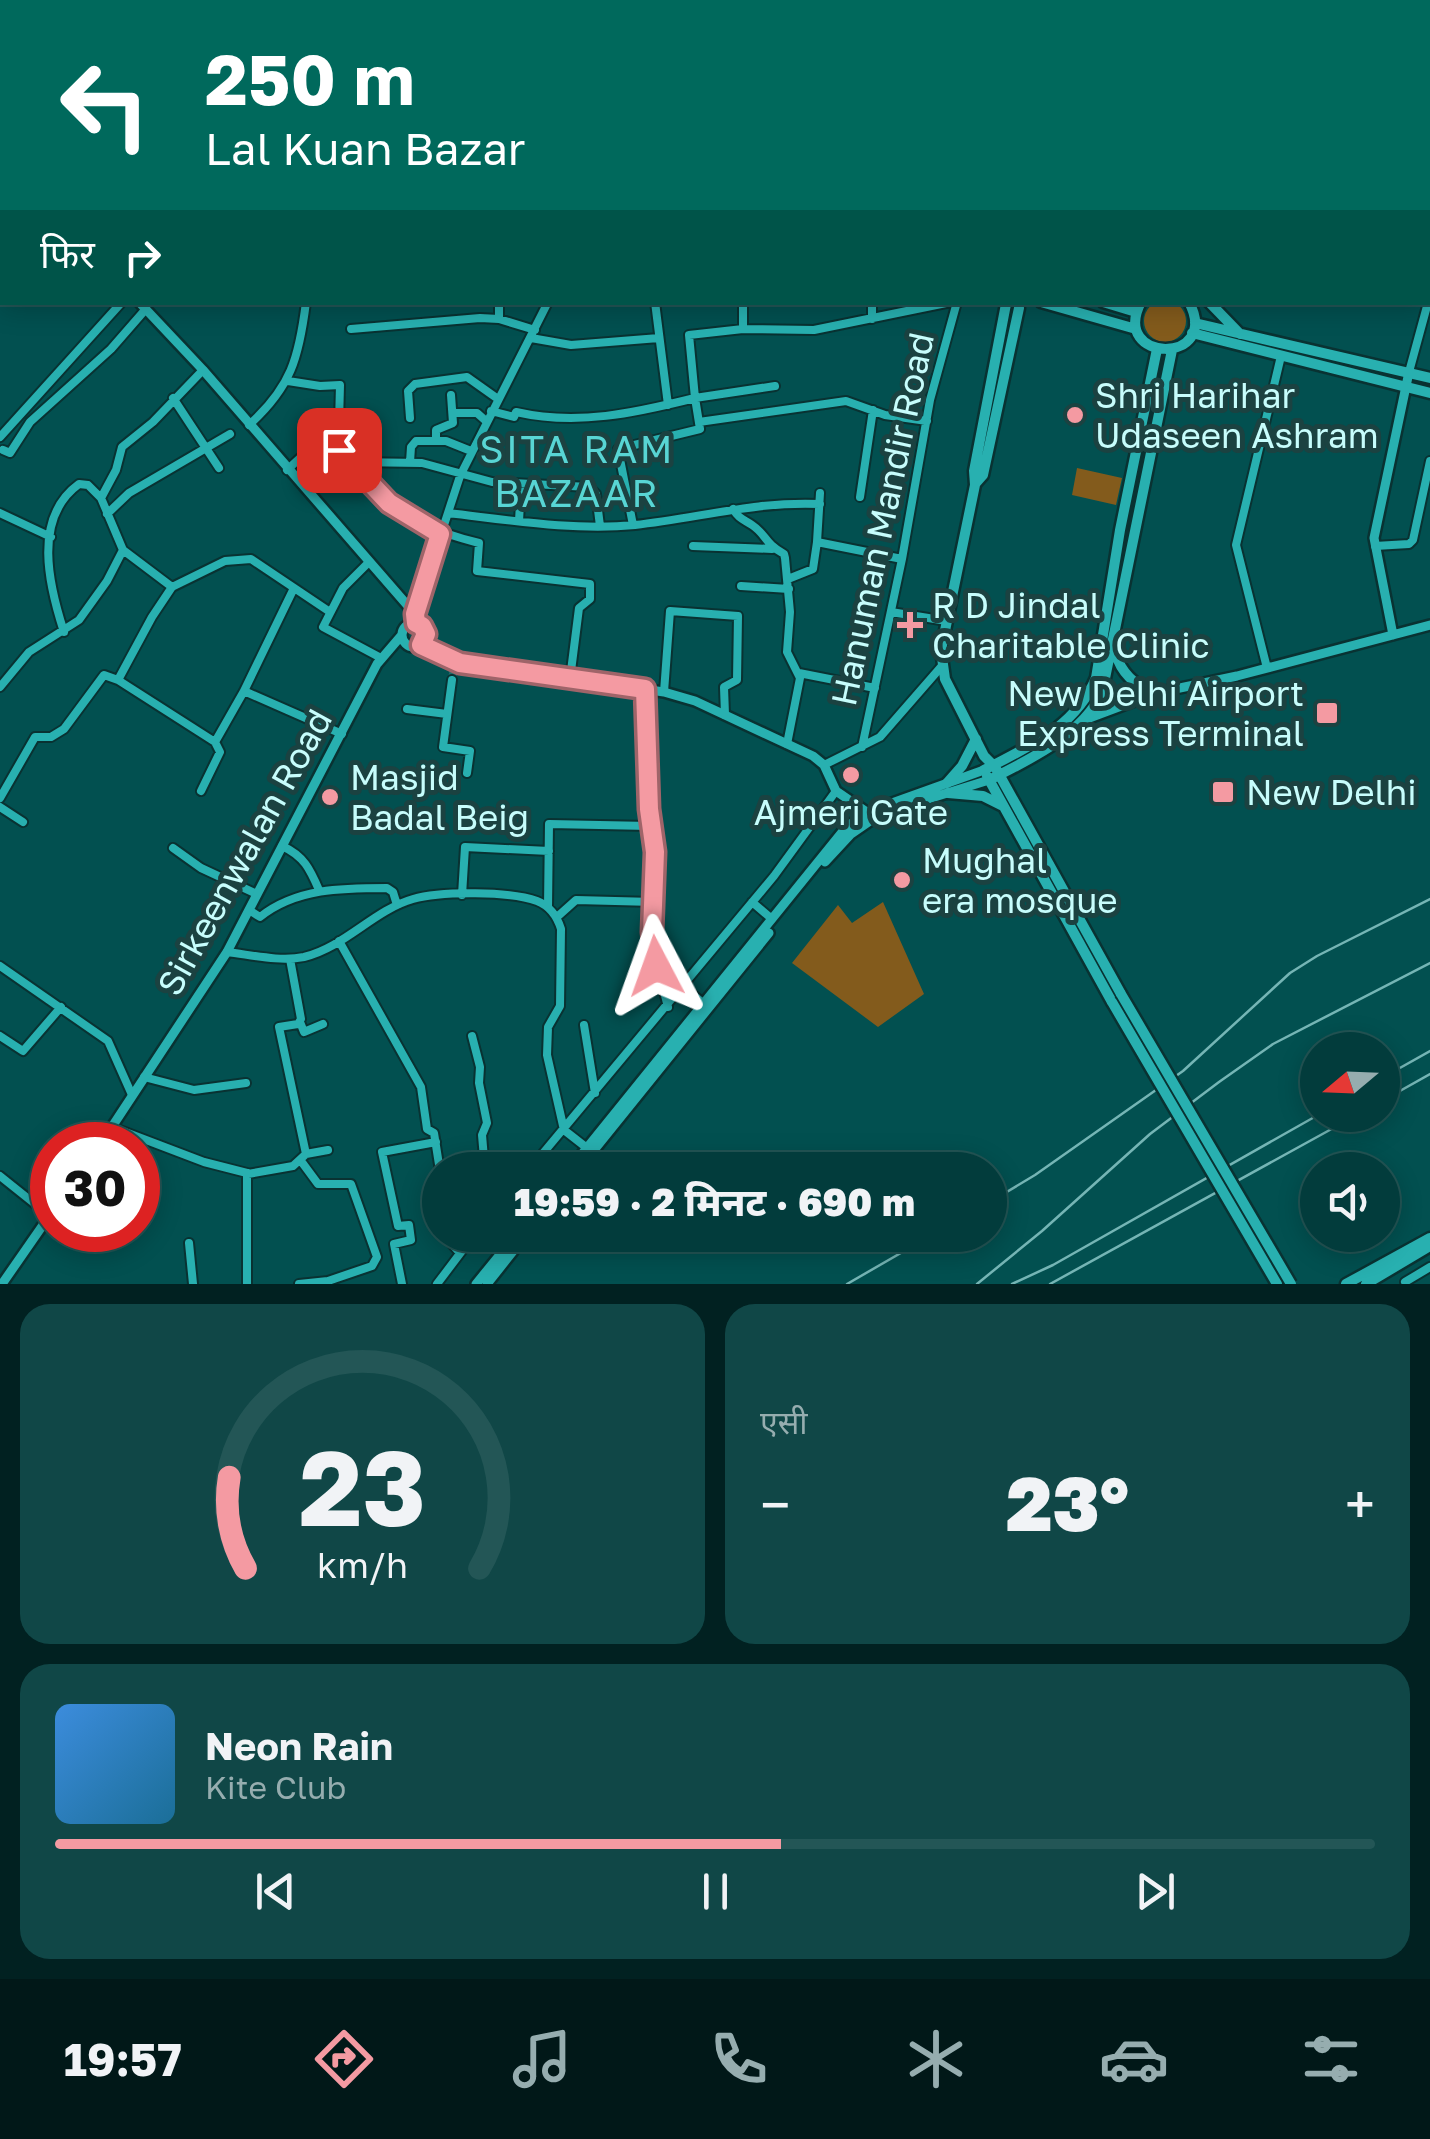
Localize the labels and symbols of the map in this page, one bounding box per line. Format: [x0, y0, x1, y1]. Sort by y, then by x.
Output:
street label: Hanuman Mandir Road [822, 329, 942, 709]
place label: Shri Harihar Udaseen Ashram [1095, 374, 1379, 456]
marker: Shri Harihar Udaseen Ashram [1064, 404, 1086, 426]
pin [297, 408, 382, 493]
district label: SITA RAM BAZAAR [479, 426, 675, 515]
place label: R D Jindal Charitable Clinic [932, 584, 1210, 666]
marker: R D Jindal Charitable Clinic [897, 612, 923, 638]
place label: New Delhi Airport Express Terminal [1007, 672, 1304, 754]
marker: New Delhi Airport Express Terminal [1314, 700, 1340, 726]
street label: Sirkeenwalan Road [148, 702, 340, 1002]
place label: Masjid Badal Beig [350, 756, 529, 838]
marker: Ajmeri Gate [840, 764, 862, 786]
place label: New Delhi [1246, 771, 1417, 813]
marker: New Delhi [1210, 779, 1236, 805]
marker: Masjid Badal Beig [319, 786, 341, 808]
place label: Ajmeri Gate [754, 791, 948, 833]
place label: Mughal era mosque [922, 839, 1118, 921]
marker: Mughal era mosque [891, 869, 913, 891]
position arrow [604, 914, 708, 1018]
north arrow [1300, 1032, 1400, 1132]
speed limit sign: 30 [30, 1122, 160, 1252]

